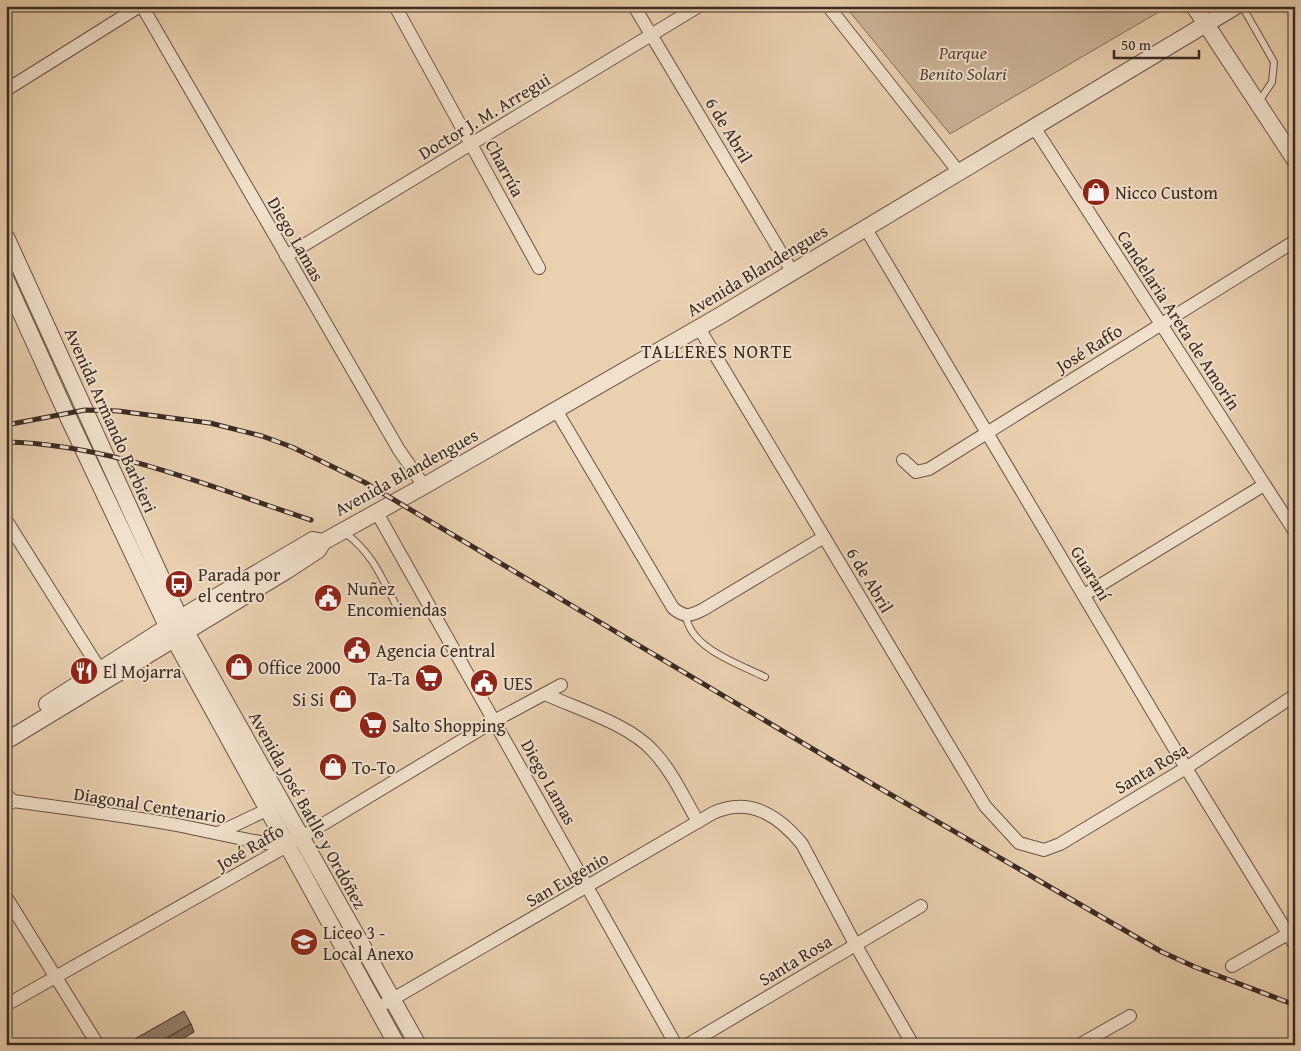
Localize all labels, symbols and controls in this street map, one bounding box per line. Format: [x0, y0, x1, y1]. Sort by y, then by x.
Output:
scale bar [1114, 28, 1198, 60]
text: 50 m [1121, 34, 1152, 55]
park label: Parque Benito Solari [918, 39, 1007, 87]
street label: Doctor J. M. Arregui [413, 66, 555, 166]
street label: 6 de Abril [699, 92, 759, 168]
street label: Charrúa [479, 135, 532, 202]
shop icon: Nicco Custom [1081, 177, 1111, 207]
place label: Nicco Custom [1115, 179, 1218, 206]
street label: Diego Lamas [261, 191, 331, 287]
street label: Avenida Blandengues [681, 217, 833, 323]
street label: Candelaria Areta de Amorín [1111, 225, 1247, 415]
street label: José Raffo [1049, 317, 1128, 380]
street label: Avenida Armando Barbieri [58, 323, 164, 517]
district label: TALLERES NORTE [641, 337, 793, 365]
street label: Avenida Blandengues [329, 421, 483, 523]
street label: Guaraní [1064, 540, 1118, 606]
street label: 6 de Abril [840, 542, 900, 618]
place label: Parada por el centro [198, 561, 281, 609]
bus stop icon: Parada por el centro [164, 569, 194, 599]
place label: Nuñez Encomiendas [347, 575, 447, 623]
public building icon: Nuñez Encomiendas [313, 583, 343, 613]
public building icon: Agencia Central [342, 635, 372, 665]
place label: Agencia Central [376, 637, 495, 664]
shop icon: Office 2000 [224, 652, 254, 682]
place label: Office 2000 [258, 654, 341, 681]
restaurant icon: El Mojarra [69, 656, 99, 686]
place label: El Mojarra [103, 658, 182, 685]
supermarket icon: Ta-Ta [414, 663, 444, 693]
place label: Ta-Ta [368, 665, 410, 692]
public building icon: UES [469, 668, 499, 698]
place label: UES [503, 670, 533, 697]
shop icon: Si Si [328, 684, 358, 714]
place label: Si Si [292, 686, 324, 713]
street label: Avenida José Batlle y Ordóñez [242, 706, 374, 914]
supermarket icon: Salto Shopping [358, 710, 388, 740]
place label: Salto Shopping [392, 712, 506, 739]
street label: Diego Lamas [514, 734, 584, 830]
street label: Santa Rosa [1109, 735, 1193, 801]
shop icon: To-To [318, 752, 348, 782]
place label: To-To [352, 754, 395, 781]
street label: Diagonal Centenario [72, 780, 228, 830]
street label: José Raffo [209, 817, 289, 878]
street label: San Eugenio [520, 844, 614, 914]
place label: Liceo 3 - Local Anexo [323, 919, 414, 967]
school or university icon: Liceo 3 - Local Anexo [289, 927, 319, 957]
street label: Santa Rosa [753, 927, 837, 993]

